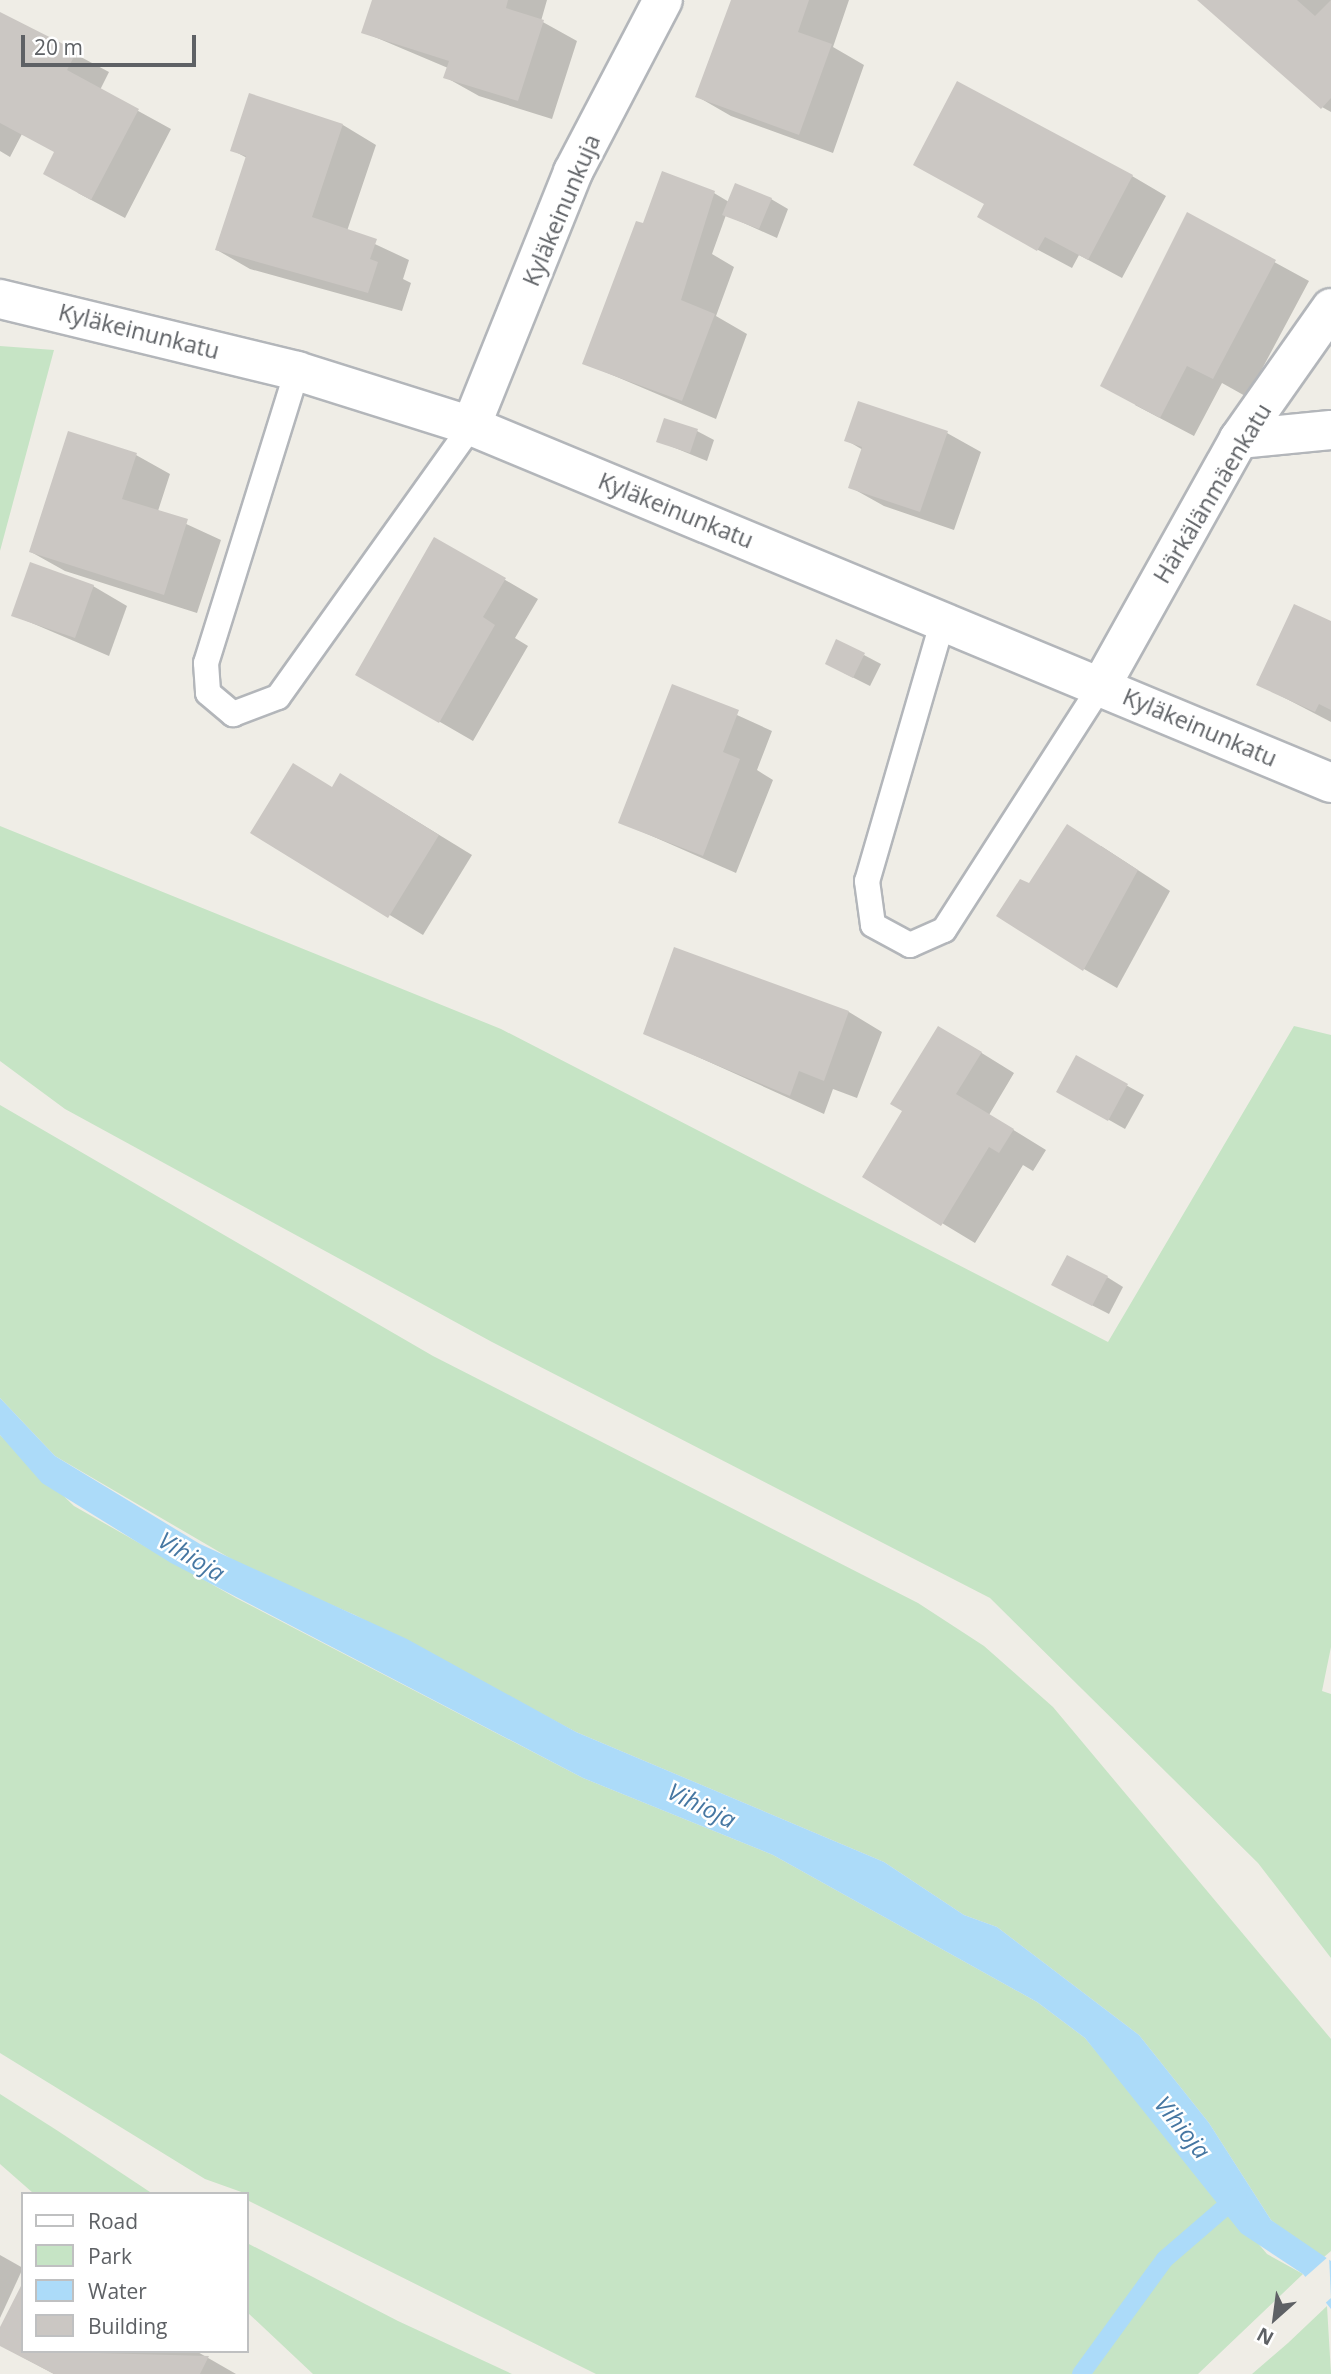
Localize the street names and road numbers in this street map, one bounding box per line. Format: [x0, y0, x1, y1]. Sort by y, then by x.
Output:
street label: Kyläkeinunkuja [517, 130, 605, 290]
street label: Kyläkeinunkatu [56, 298, 222, 364]
street label: Härkälänmäenkatu [1147, 398, 1277, 588]
street label: Kyläkeinunkatu [595, 466, 757, 554]
street label: Kyläkeinunkatu [1119, 682, 1281, 772]

